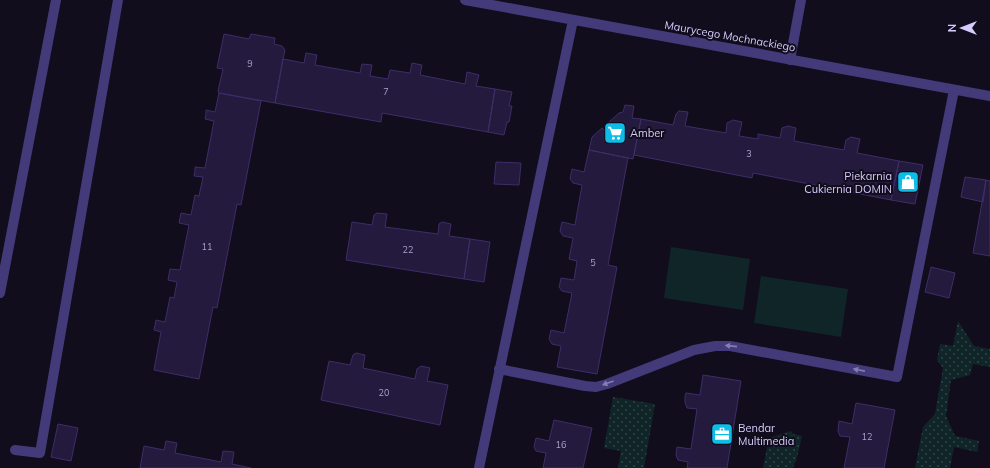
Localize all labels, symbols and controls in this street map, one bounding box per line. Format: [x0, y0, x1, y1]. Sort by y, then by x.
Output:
north arrow [942, 8, 982, 48]
street label: Maurycego Mochnackiego [663, 18, 797, 54]
text: N [945, 24, 959, 32]
house number: 9 [247, 58, 253, 69]
house number: 7 [383, 86, 389, 97]
supermarket icon: Amber [602, 120, 628, 146]
place label: Amber [630, 126, 664, 140]
house number: 3 [746, 148, 752, 159]
place label: Piekarnia Cukiernia DOMIN [804, 169, 892, 196]
shop icon: Piekarnia Cukiernia DOMIN [895, 169, 921, 195]
house number: 11 [202, 241, 212, 252]
house number: 22 [403, 244, 413, 255]
house number: 5 [590, 257, 596, 268]
one-way arrow [725, 343, 737, 350]
one-way arrow [853, 367, 865, 373]
one-way arrow [601, 381, 613, 387]
house number: 20 [379, 387, 389, 398]
office icon: Bendar Multimedia [709, 421, 735, 447]
place label: Bendar Multimedia [738, 421, 794, 448]
house number: 12 [862, 431, 872, 442]
house number: 16 [556, 439, 566, 450]

